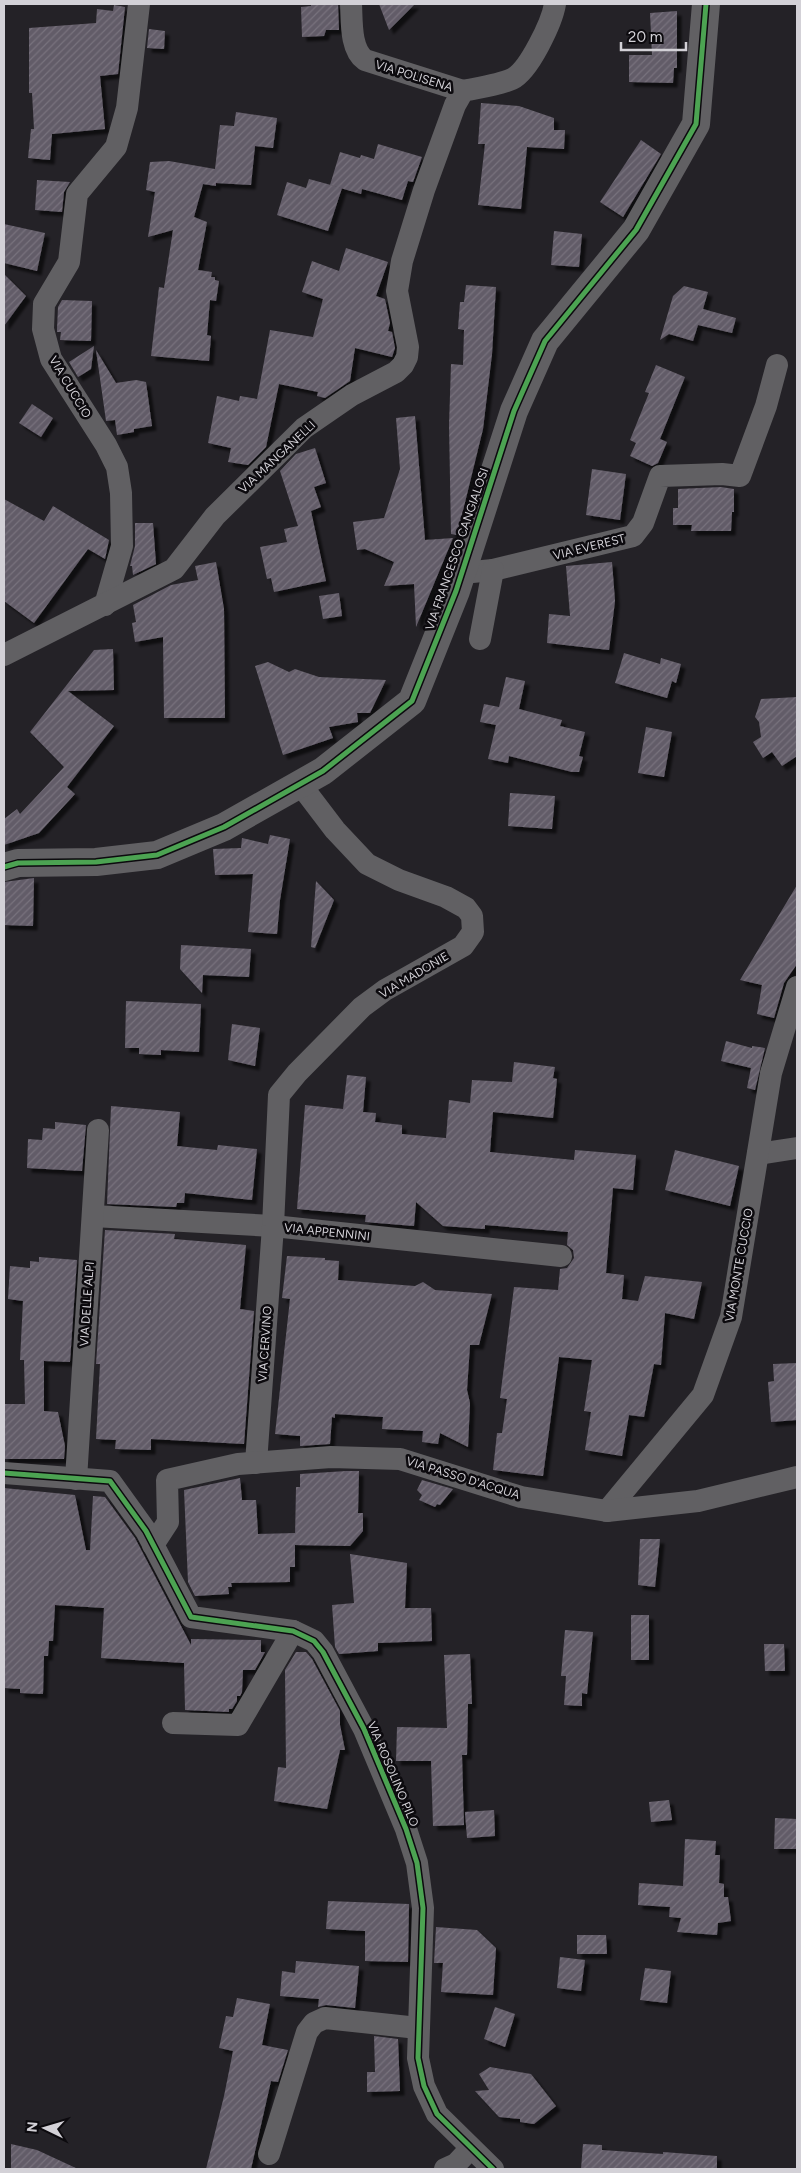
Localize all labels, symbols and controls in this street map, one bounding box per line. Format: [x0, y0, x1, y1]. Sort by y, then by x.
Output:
scale bar [621, 20, 686, 52]
text: 20 m [628, 28, 662, 46]
street label: VIA POLISENA [374, 58, 454, 94]
street label: VIA CUCCIO [46, 354, 94, 420]
street label: VIA MANGANELLI [236, 418, 318, 496]
street label: VIA FRANCESCO CANGIALOSI [423, 466, 491, 632]
street label: VIA EVEREST [552, 531, 627, 563]
street label: VIA MADONIE [377, 949, 451, 1001]
street label: VIA MONTE CUCCIO [722, 1207, 756, 1323]
street label: VIA APPENNINI [283, 1221, 371, 1243]
street label: VIA DELLE ALPI [77, 1261, 97, 1347]
street label: VIA CERVINO [255, 1306, 275, 1382]
street label: VIA PASSO D'ACQUA [405, 1454, 521, 1502]
street label: VIA ROSOLINO PILO [365, 1719, 421, 1829]
north arrow [20, 2103, 70, 2153]
text: N [24, 2121, 41, 2133]

